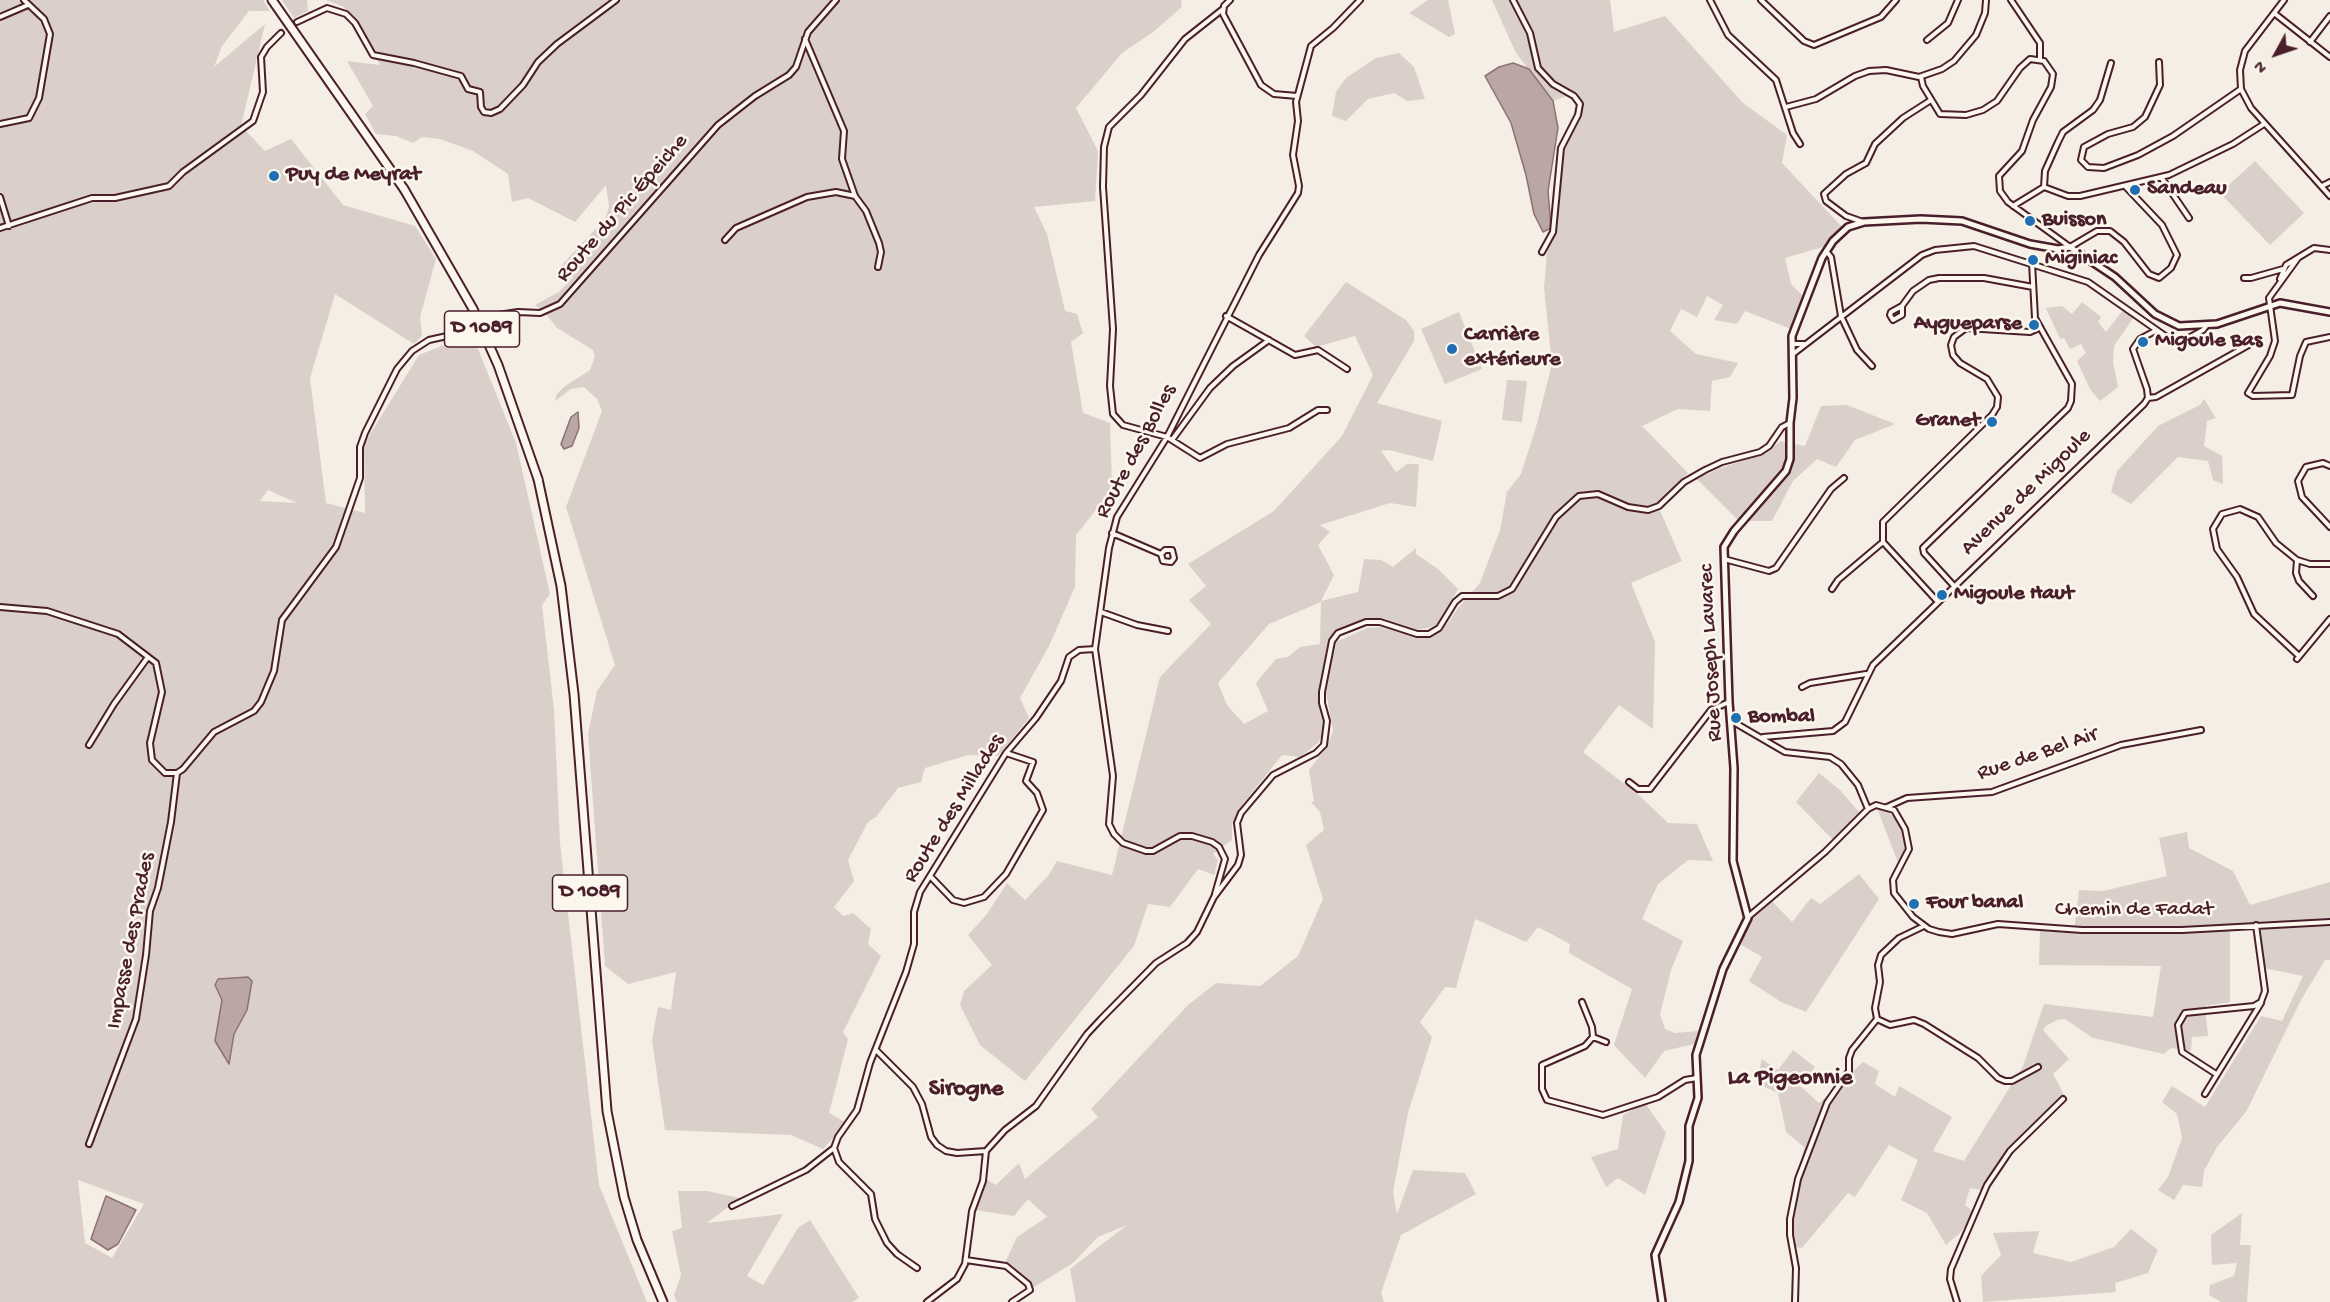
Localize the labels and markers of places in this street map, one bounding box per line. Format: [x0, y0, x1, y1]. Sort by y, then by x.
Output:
place label: Puy de Meyrat [286, 163, 420, 189]
marker: Puy de Meyrat [267, 169, 281, 183]
place label: Sandeau [2147, 177, 2227, 203]
marker: Sandeau [2128, 183, 2142, 197]
place label: Buisson [2042, 208, 2106, 234]
marker: Buisson [2023, 214, 2037, 228]
place label: Miginiac [2045, 247, 2117, 273]
marker: Miginiac [2026, 253, 2040, 267]
place label: Aygueparse [1914, 312, 2022, 338]
marker: Aygueparse [2027, 318, 2041, 332]
place label: Carrière extérieure [1464, 323, 1561, 374]
place label: Migoule Bas [2155, 329, 2262, 355]
marker: Migoule Bas [2136, 335, 2150, 349]
marker: Carrière extérieure [1445, 342, 1459, 356]
place label: Granet [1915, 409, 1980, 435]
marker: Granet [1985, 415, 1999, 429]
place label: Migoule Haut [1954, 582, 2074, 608]
marker: Migoule Haut [1935, 588, 1949, 602]
place label: Bombal [1748, 705, 1815, 731]
marker: Bombal [1729, 711, 1743, 725]
place label: Four banal [1926, 891, 2023, 917]
marker: Four banal [1907, 897, 1921, 911]

